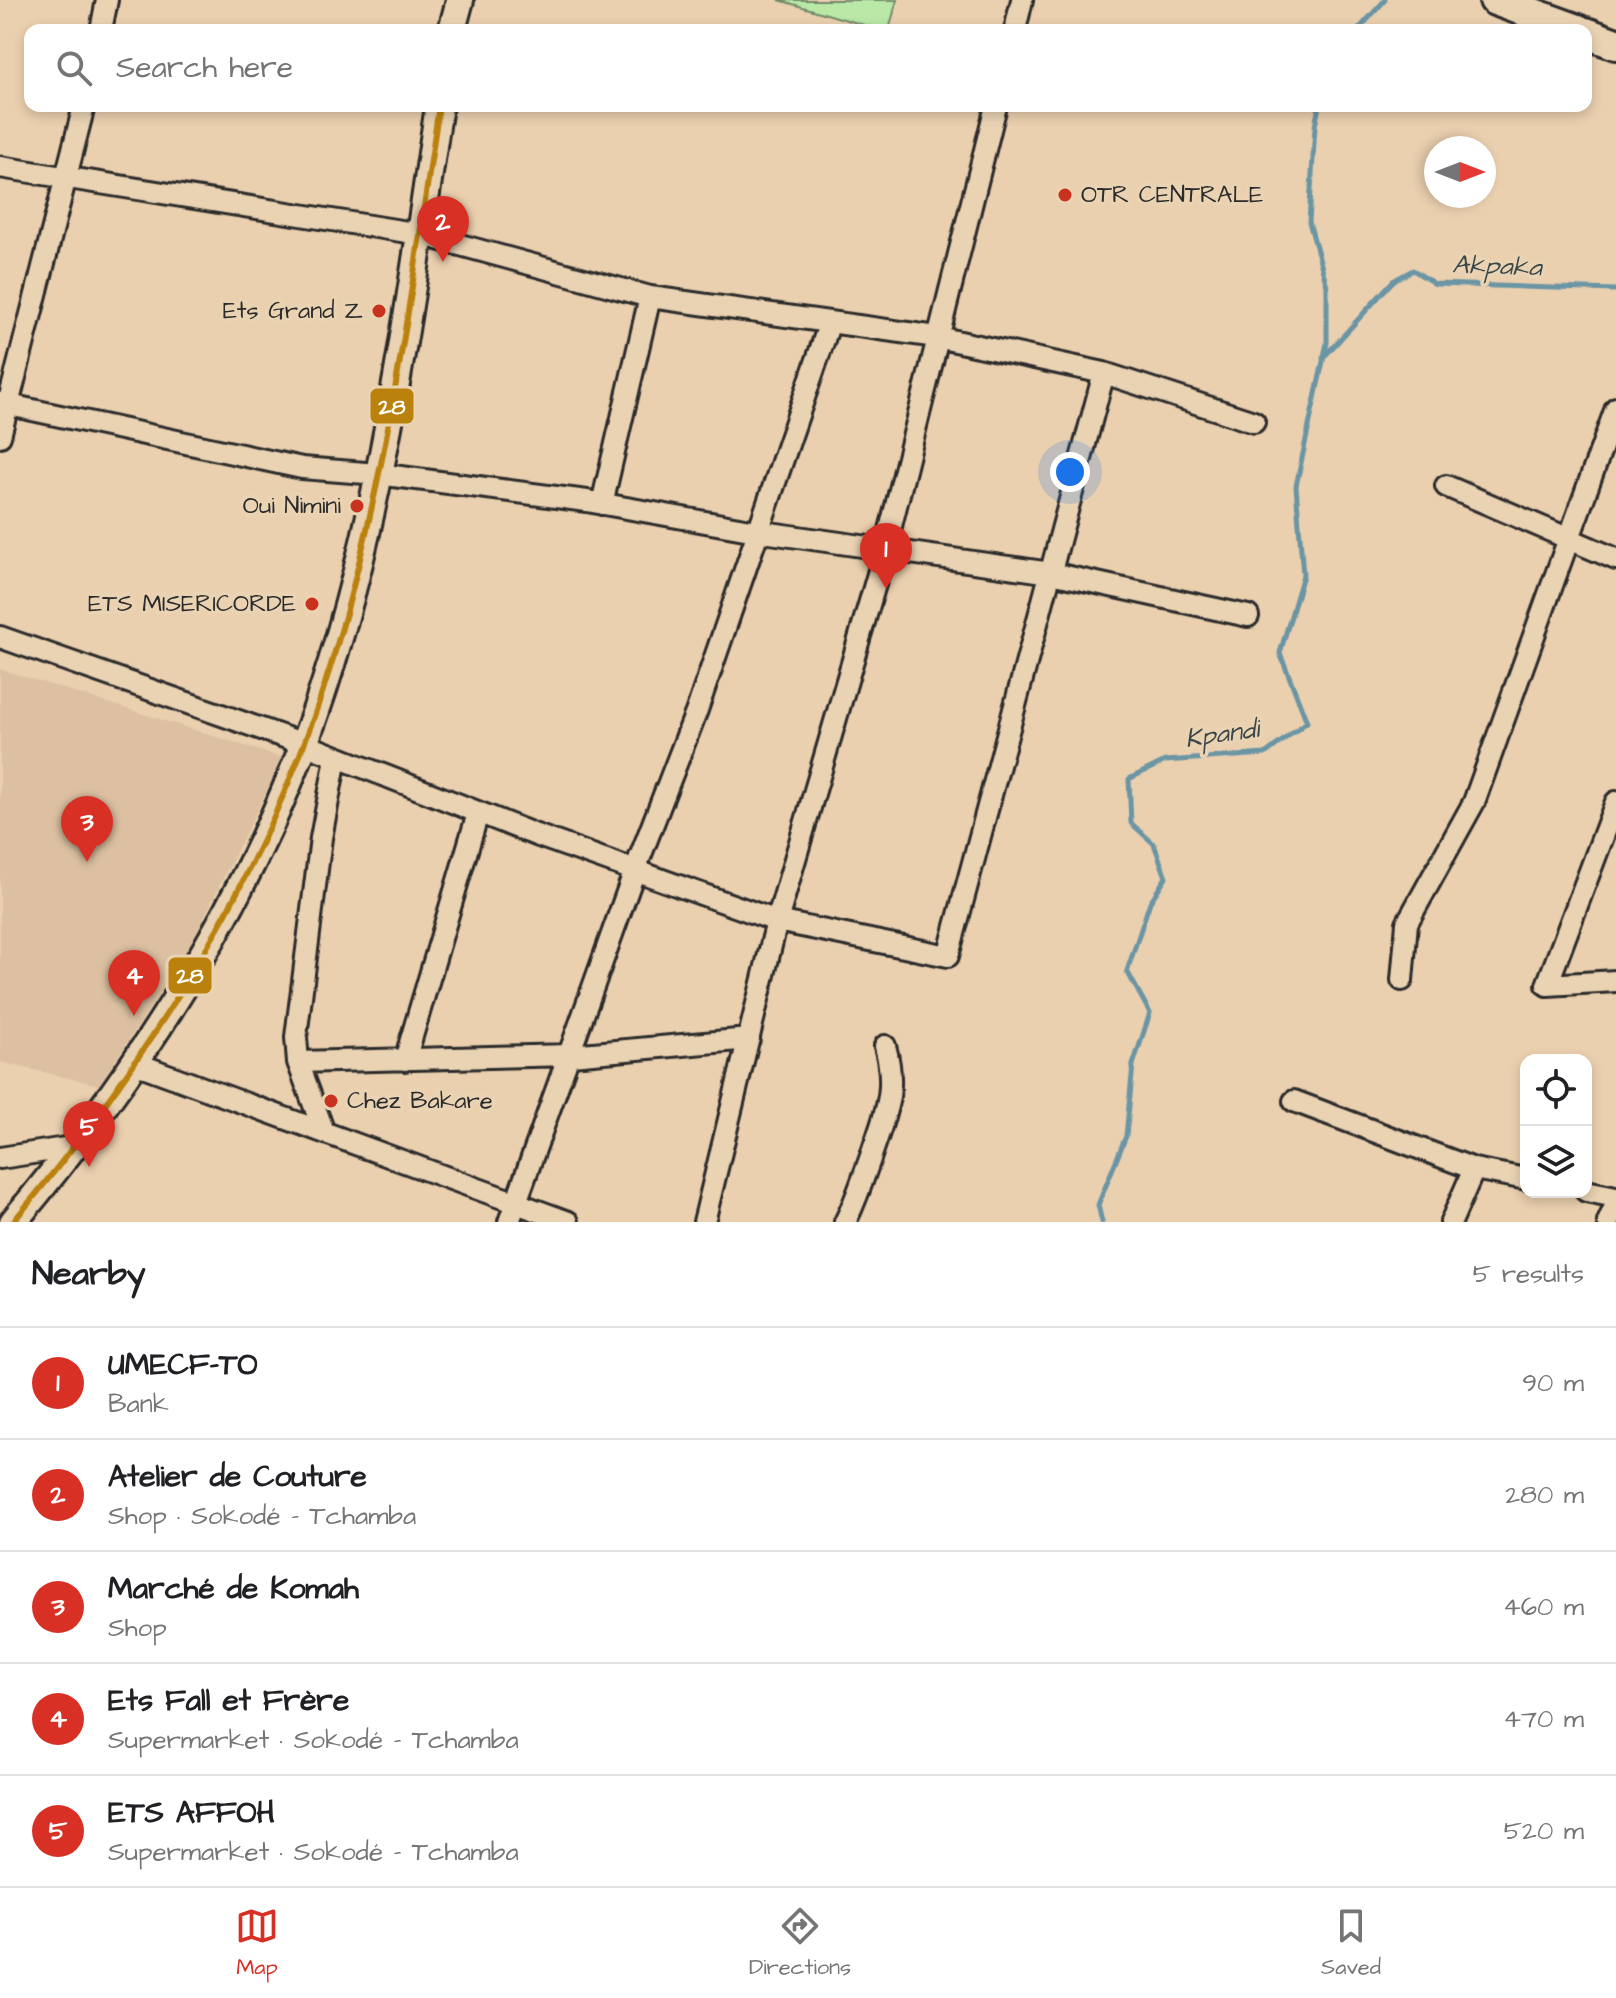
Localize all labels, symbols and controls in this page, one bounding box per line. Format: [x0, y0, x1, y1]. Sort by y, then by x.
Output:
search box [24, 24, 1592, 112]
icon: search [52, 46, 96, 90]
text: Search here [116, 47, 293, 89]
north arrow [1424, 136, 1496, 208]
place label: OTR CENTRALE [1081, 178, 1263, 212]
marker: OTR CENTRALE [1056, 186, 1074, 204]
pin: 2 [417, 196, 469, 262]
water label: Akpaka [1452, 246, 1544, 286]
place label: Ets Grand Z [223, 294, 363, 328]
marker: Ets Grand Z [370, 302, 388, 320]
line badge: 28 [369, 387, 415, 425]
text: 28 [378, 392, 406, 423]
your location [1050, 452, 1090, 492]
place label: Oui Nimini [243, 489, 341, 523]
marker: Oui Nimini [348, 497, 366, 515]
pin: 1 [860, 523, 912, 589]
place label: ETS MISERICORDE [88, 587, 296, 621]
marker: ETS MISERICORDE [303, 595, 321, 613]
water label: Kpandi [1183, 711, 1264, 757]
pin: 3 [61, 796, 113, 862]
pin: 4 [108, 950, 160, 1016]
line badge: 28 [167, 956, 213, 995]
text: 28 [176, 961, 204, 992]
map controls [1520, 1054, 1592, 1198]
button: locate [1520, 1054, 1592, 1126]
place label: Chez Bakare [347, 1084, 493, 1118]
marker: Chez Bakare [322, 1092, 340, 1110]
pin: 5 [63, 1101, 115, 1167]
button: layers [1520, 1126, 1592, 1198]
text: Nearby [32, 1250, 146, 1298]
text: 5 results [1473, 1256, 1584, 1292]
text: UMECF-TO [108, 1344, 258, 1386]
text: 1 [56, 1365, 60, 1401]
text: 90 m [1522, 1365, 1584, 1401]
text: Bank [108, 1386, 169, 1422]
text: Atelier de Couture [108, 1456, 367, 1498]
text: 2 [51, 1477, 65, 1513]
text: 280 m [1505, 1477, 1584, 1513]
text: Shop · Sokodé - Tchamba [108, 1498, 416, 1534]
text: Marché de Komah [108, 1568, 359, 1610]
text: 3 [51, 1589, 65, 1625]
text: 460 m [1503, 1589, 1584, 1625]
text: Shop [108, 1610, 167, 1646]
text: Ets Fall et Frère [108, 1680, 349, 1722]
text: 4 [49, 1701, 67, 1737]
text: 470 m [1503, 1701, 1584, 1737]
text: Supermarket · Sokodé - Tchamba [108, 1722, 519, 1758]
text: ETS AFFOH [108, 1792, 275, 1834]
text: 5 [49, 1813, 67, 1849]
text: 520 m [1504, 1813, 1584, 1849]
text: Supermarket · Sokodé - Tchamba [108, 1834, 519, 1870]
tab: Map [235, 1904, 279, 1983]
tab: Directions [749, 1904, 851, 1983]
tab: Saved [1321, 1904, 1381, 1983]

